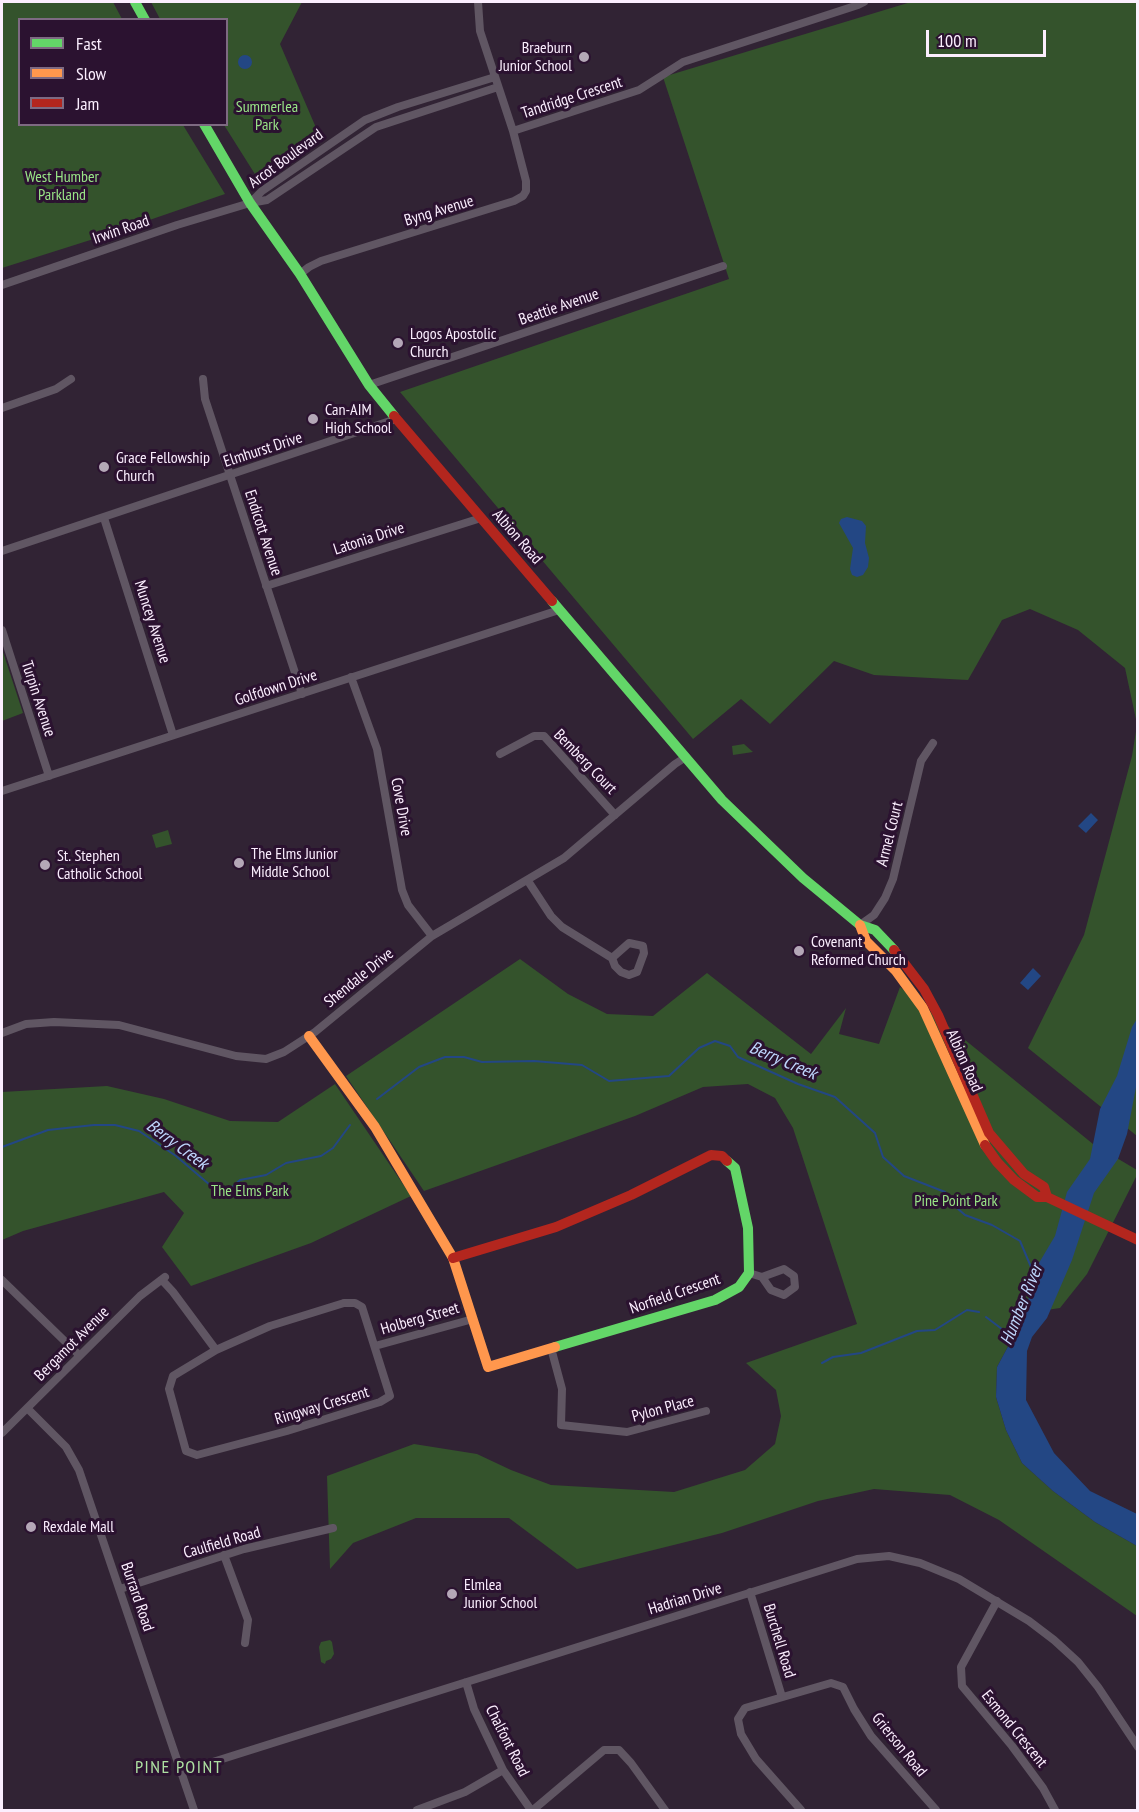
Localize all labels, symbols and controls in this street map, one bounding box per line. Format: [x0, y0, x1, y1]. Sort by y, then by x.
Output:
legend [18, 18, 228, 126]
scale bar [929, 18, 1049, 56]
text: 100 m [937, 29, 977, 52]
text: Fast [76, 32, 102, 55]
place label: Braeburn Junior School [499, 38, 572, 76]
marker: Braeburn Junior School [577, 50, 591, 64]
text: Slow [76, 62, 106, 85]
street label: Tandridge Crescent [519, 73, 625, 123]
text: Jam [76, 92, 99, 115]
park label: Summerlea Park [236, 97, 298, 135]
street label: Arcot Boulevard [245, 126, 327, 192]
park label: West Humber Parkland [25, 167, 99, 205]
street label: Byng Avenue [402, 191, 476, 231]
street label: Irwin Road [90, 211, 152, 249]
street label: Beattie Avenue [517, 284, 601, 330]
place label: Logos Apostolic Church [410, 324, 496, 362]
marker: Logos Apostolic Church [391, 336, 405, 350]
place label: Can-AIM High School [325, 400, 392, 438]
marker: Can-AIM High School [306, 412, 320, 426]
street label: Elmhurst Drive [221, 428, 305, 472]
place label: Grace Fellowship Church [116, 448, 210, 486]
marker: Grace Fellowship Church [97, 460, 111, 474]
street label: Endicott Avenue [240, 488, 286, 578]
street label: Albion Road [488, 506, 546, 568]
street label: Latonia Drive [331, 519, 407, 559]
street label: Muncey Avenue [130, 578, 174, 666]
street label: Turpin Avenue [17, 659, 59, 739]
street label: Golfdown Drive [232, 666, 320, 710]
street label: Bemberg Court [549, 726, 621, 798]
street label: Cove Drive [386, 776, 416, 838]
street label: Armel Court [873, 800, 907, 868]
place label: The Elms Junior Middle School [251, 844, 338, 882]
place label: St. Stephen Catholic School [57, 846, 142, 884]
marker: The Elms Junior Middle School [232, 856, 246, 870]
marker: St. Stephen Catholic School [38, 858, 52, 872]
place label: Covenant Reformed Church [811, 932, 906, 970]
street label: Shendale Drive [320, 944, 398, 1012]
marker: Covenant Reformed Church [792, 944, 806, 958]
street label: Albion Road [942, 1027, 986, 1095]
water label: Berry Creek [746, 1037, 820, 1085]
water label: Berry Creek [142, 1115, 212, 1175]
park label: The Elms Park [211, 1181, 289, 1201]
park label: Pine Point Park [914, 1191, 998, 1211]
water label: Humber River [996, 1262, 1048, 1348]
street label: Norfield Crescent [627, 1270, 723, 1318]
street label: Holberg Street [379, 1299, 461, 1339]
street label: Bergamot Avenue [31, 1303, 113, 1385]
street label: Ringway Crescent [273, 1383, 371, 1429]
street label: Pylon Place [630, 1391, 696, 1427]
place label: Rexdale Mall [43, 1517, 114, 1537]
marker: Rexdale Mall [24, 1520, 38, 1534]
street label: Caulfield Road [181, 1523, 263, 1563]
street label: Burrard Road [116, 1560, 158, 1634]
place label: Elmlea Junior School [464, 1575, 537, 1613]
street label: Hadrian Drive [646, 1579, 724, 1619]
marker: Elmlea Junior School [445, 1587, 459, 1601]
street label: Burchell Road [759, 1602, 799, 1680]
street label: Esmond Crescent [977, 1686, 1051, 1772]
street label: Chalfont Road [481, 1702, 533, 1780]
street label: Grierson Road [867, 1709, 931, 1781]
district label: PINE POINT [135, 1757, 223, 1779]

